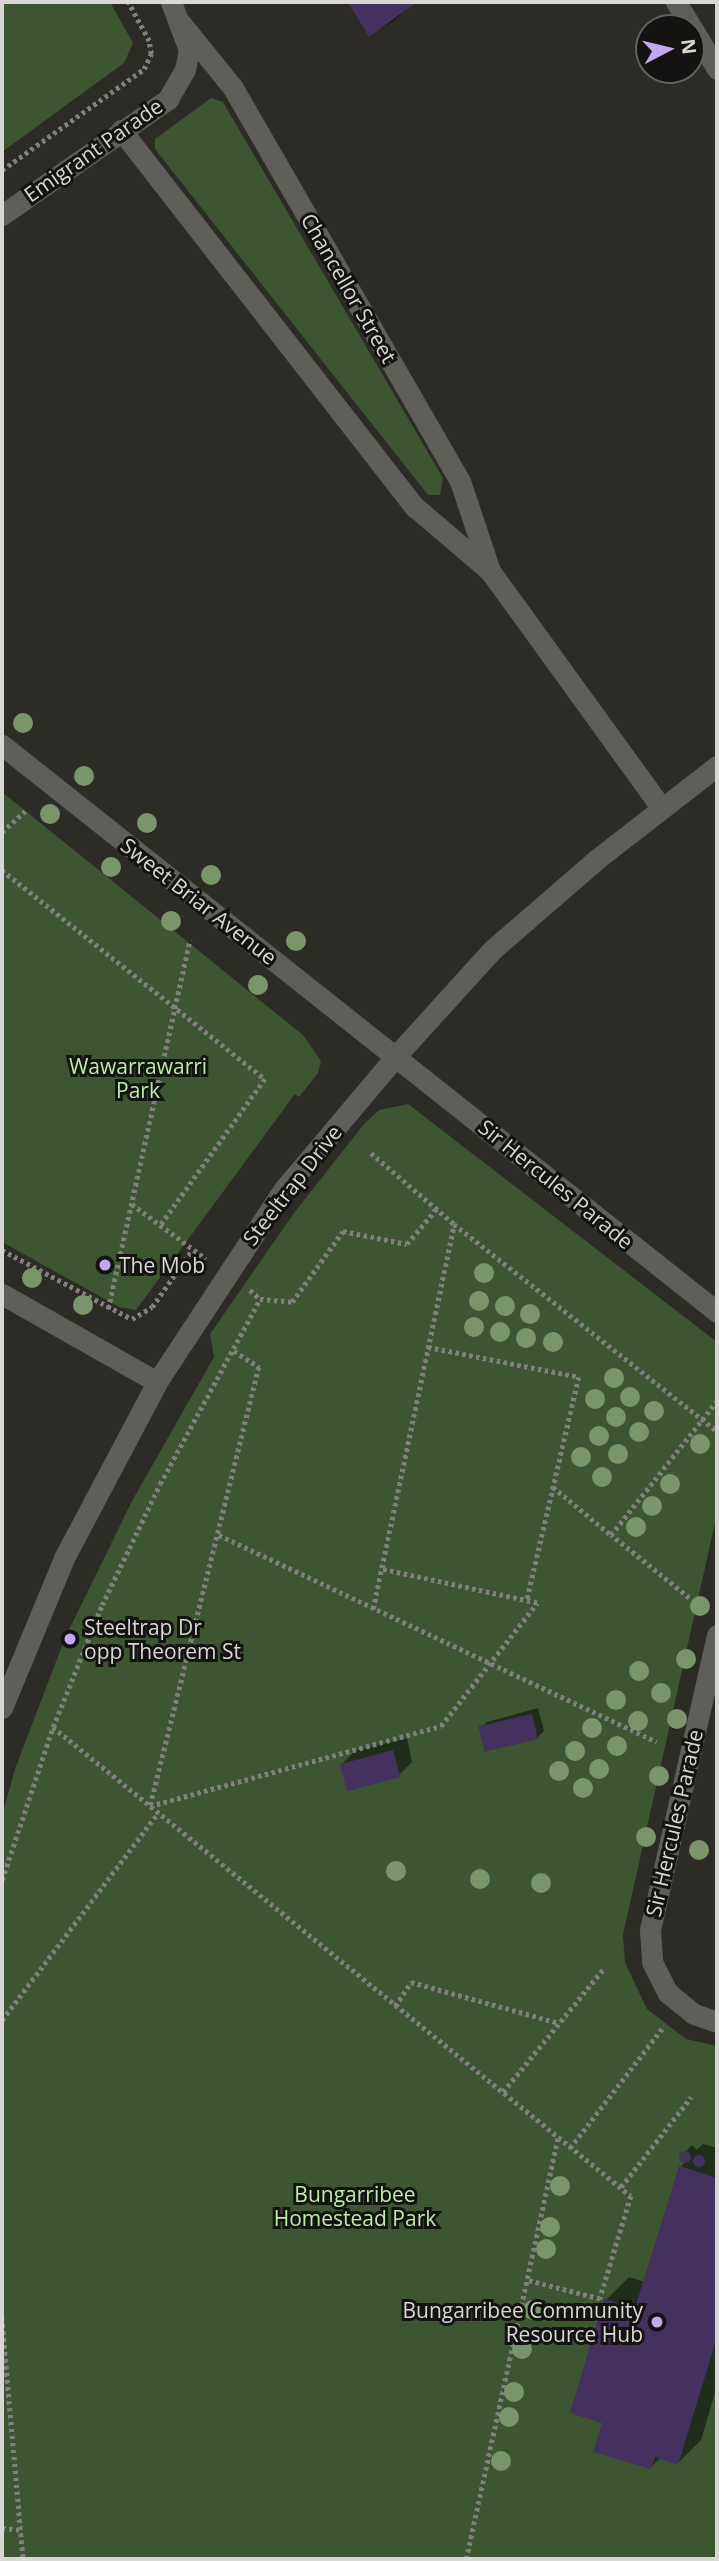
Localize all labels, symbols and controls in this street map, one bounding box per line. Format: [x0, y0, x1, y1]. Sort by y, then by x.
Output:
north arrow [635, 14, 705, 84]
text: N [675, 37, 703, 56]
street label: Emigrant Parade [19, 93, 167, 207]
street label: Chancellor Street [296, 209, 402, 367]
street label: Sweet Briar Avenue [116, 832, 282, 970]
park label: Wawarrawarri Park [69, 1053, 207, 1103]
street label: Sir Hercules Parade [474, 1114, 638, 1254]
street label: Steeltrap Drive [237, 1120, 347, 1250]
place label: The Mob [119, 1252, 205, 1278]
marker: The Mob [97, 1257, 113, 1273]
place label: Steeltrap Dr opp Theorem St [84, 1614, 241, 1664]
marker: Steeltrap Dr opp Theorem St [62, 1631, 78, 1647]
street label: Sir Hercules Parade [640, 1727, 708, 1919]
park label: Bungarribee Homestead Park [274, 2181, 436, 2231]
place label: Bungarribee Community Resource Hub [402, 2297, 643, 2347]
marker: Bungarribee Community Resource Hub [649, 2314, 665, 2330]

